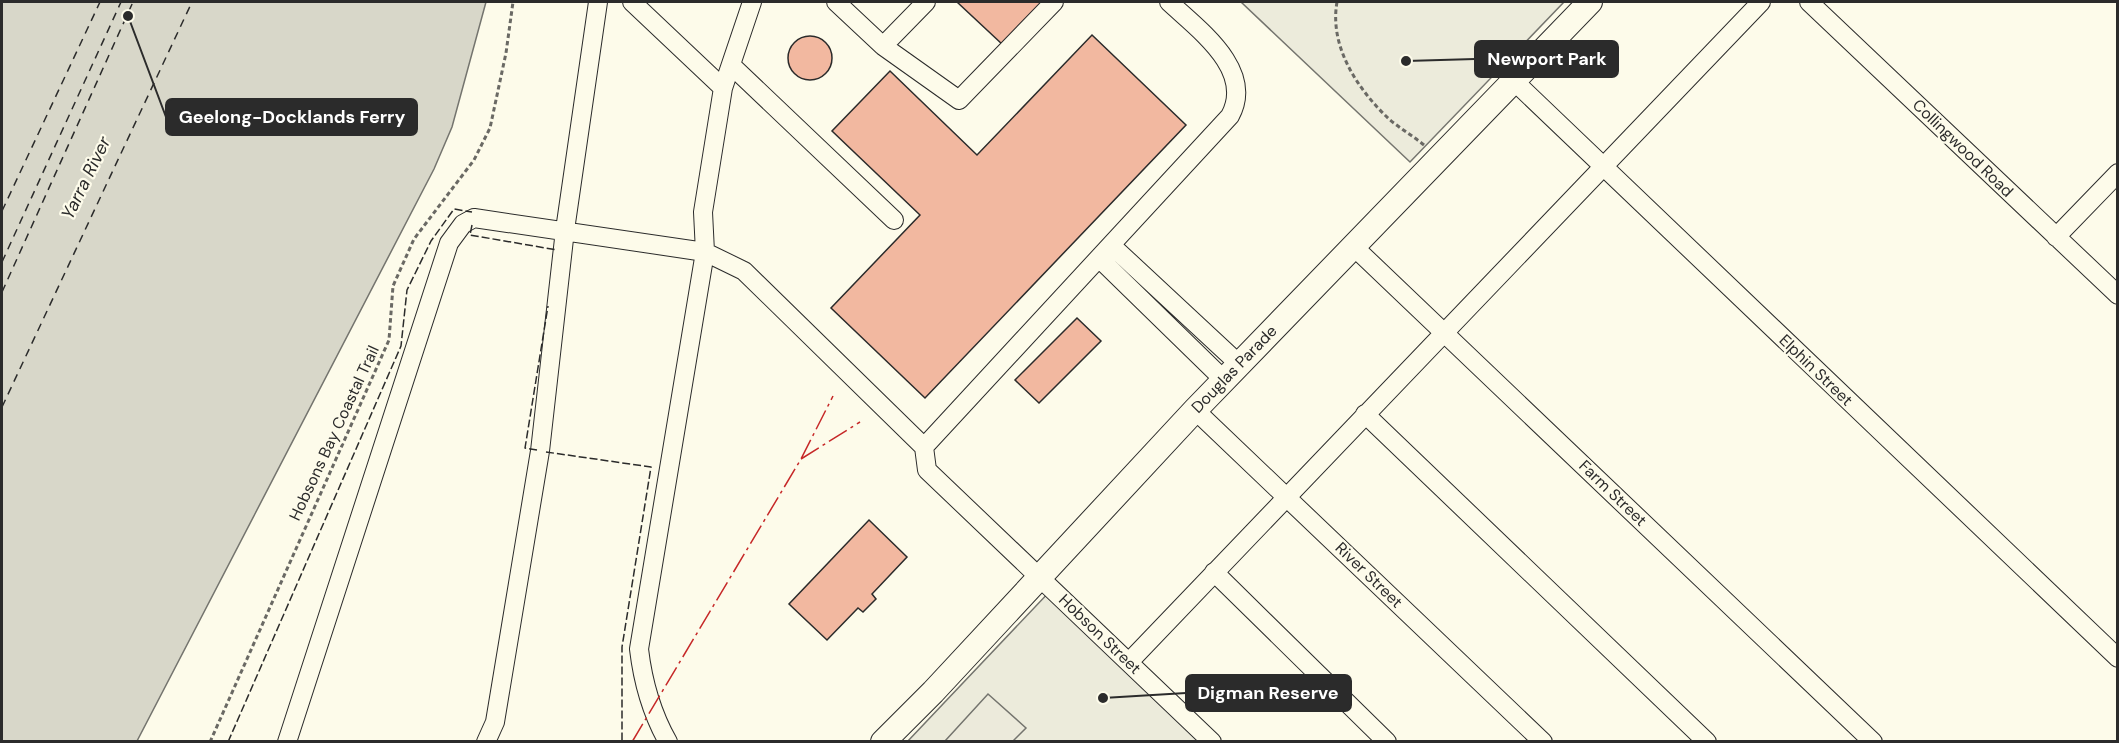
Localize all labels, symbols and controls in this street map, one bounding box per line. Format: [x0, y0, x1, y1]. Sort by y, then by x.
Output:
callout: Newport Park [1475, 41, 1618, 77]
text: Newport Park [1487, 47, 1607, 71]
street label: Collingwood Road [1908, 94, 2018, 202]
callout: Geelong-Docklands Ferry [166, 99, 417, 135]
text: Geelong-Docklands Ferry [179, 105, 405, 129]
water label: Yarra River [56, 131, 117, 223]
street label: Douglas Parade [1187, 321, 1281, 417]
street label: Elphin Street [1775, 330, 1857, 410]
street label: Hobsons Bay Coastal Trail [284, 342, 384, 524]
street label: Farm Street [1575, 455, 1651, 531]
street label: River Street [1331, 538, 1407, 612]
street label: Hobson Street [1054, 589, 1146, 679]
callout: Digman Reserve [1186, 675, 1351, 711]
text: Digman Reserve [1197, 681, 1339, 705]

